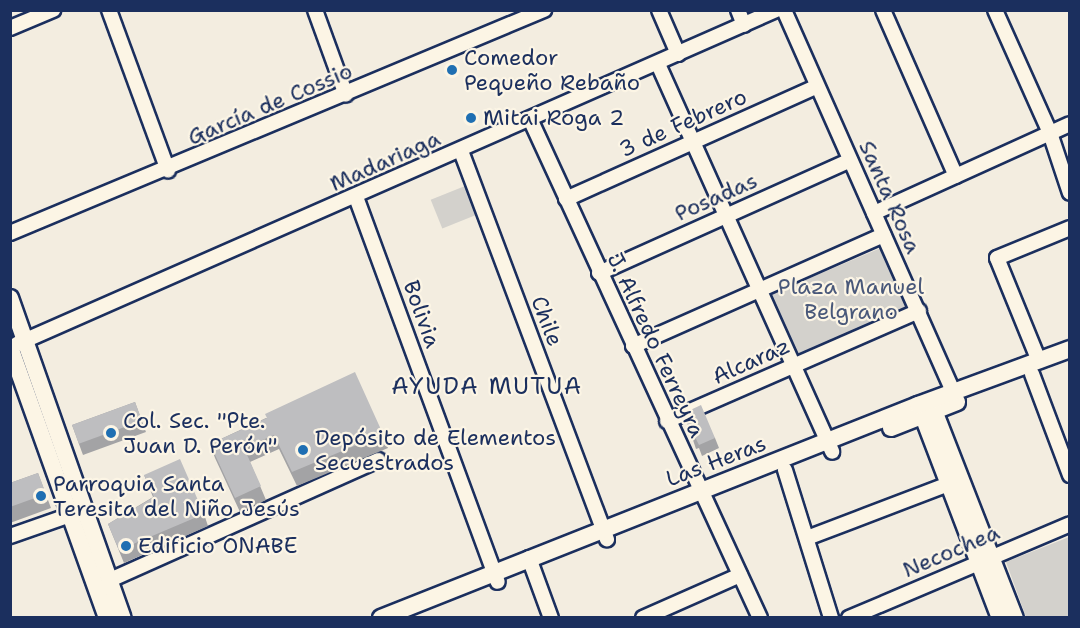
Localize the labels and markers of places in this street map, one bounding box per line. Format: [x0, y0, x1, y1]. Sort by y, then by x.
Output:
place label: Comedor Pequeño Rebaño [464, 44, 640, 96]
marker: Comedor Pequeño Rebaño [445, 63, 459, 77]
place label: Mitai Roga 2 [483, 105, 624, 131]
marker: Mitai Roga 2 [464, 111, 478, 125]
place label: Col. Sec. "Pte. Juan D. Perón" [123, 407, 277, 458]
place label: Depósito de Elementos Secuestrados [315, 424, 556, 476]
marker: Col. Sec. "Pte. Juan D. Perón" [104, 426, 118, 440]
marker: Depósito de Elementos Secuestrados [296, 443, 310, 457]
place label: Parroquia Santa Teresita del Niño Jesús [53, 470, 300, 522]
marker: Parroquia Santa Teresita del Niño Jesús [34, 489, 48, 503]
place label: Edificio ONABE [138, 533, 297, 559]
marker: Edificio ONABE [119, 539, 133, 553]

